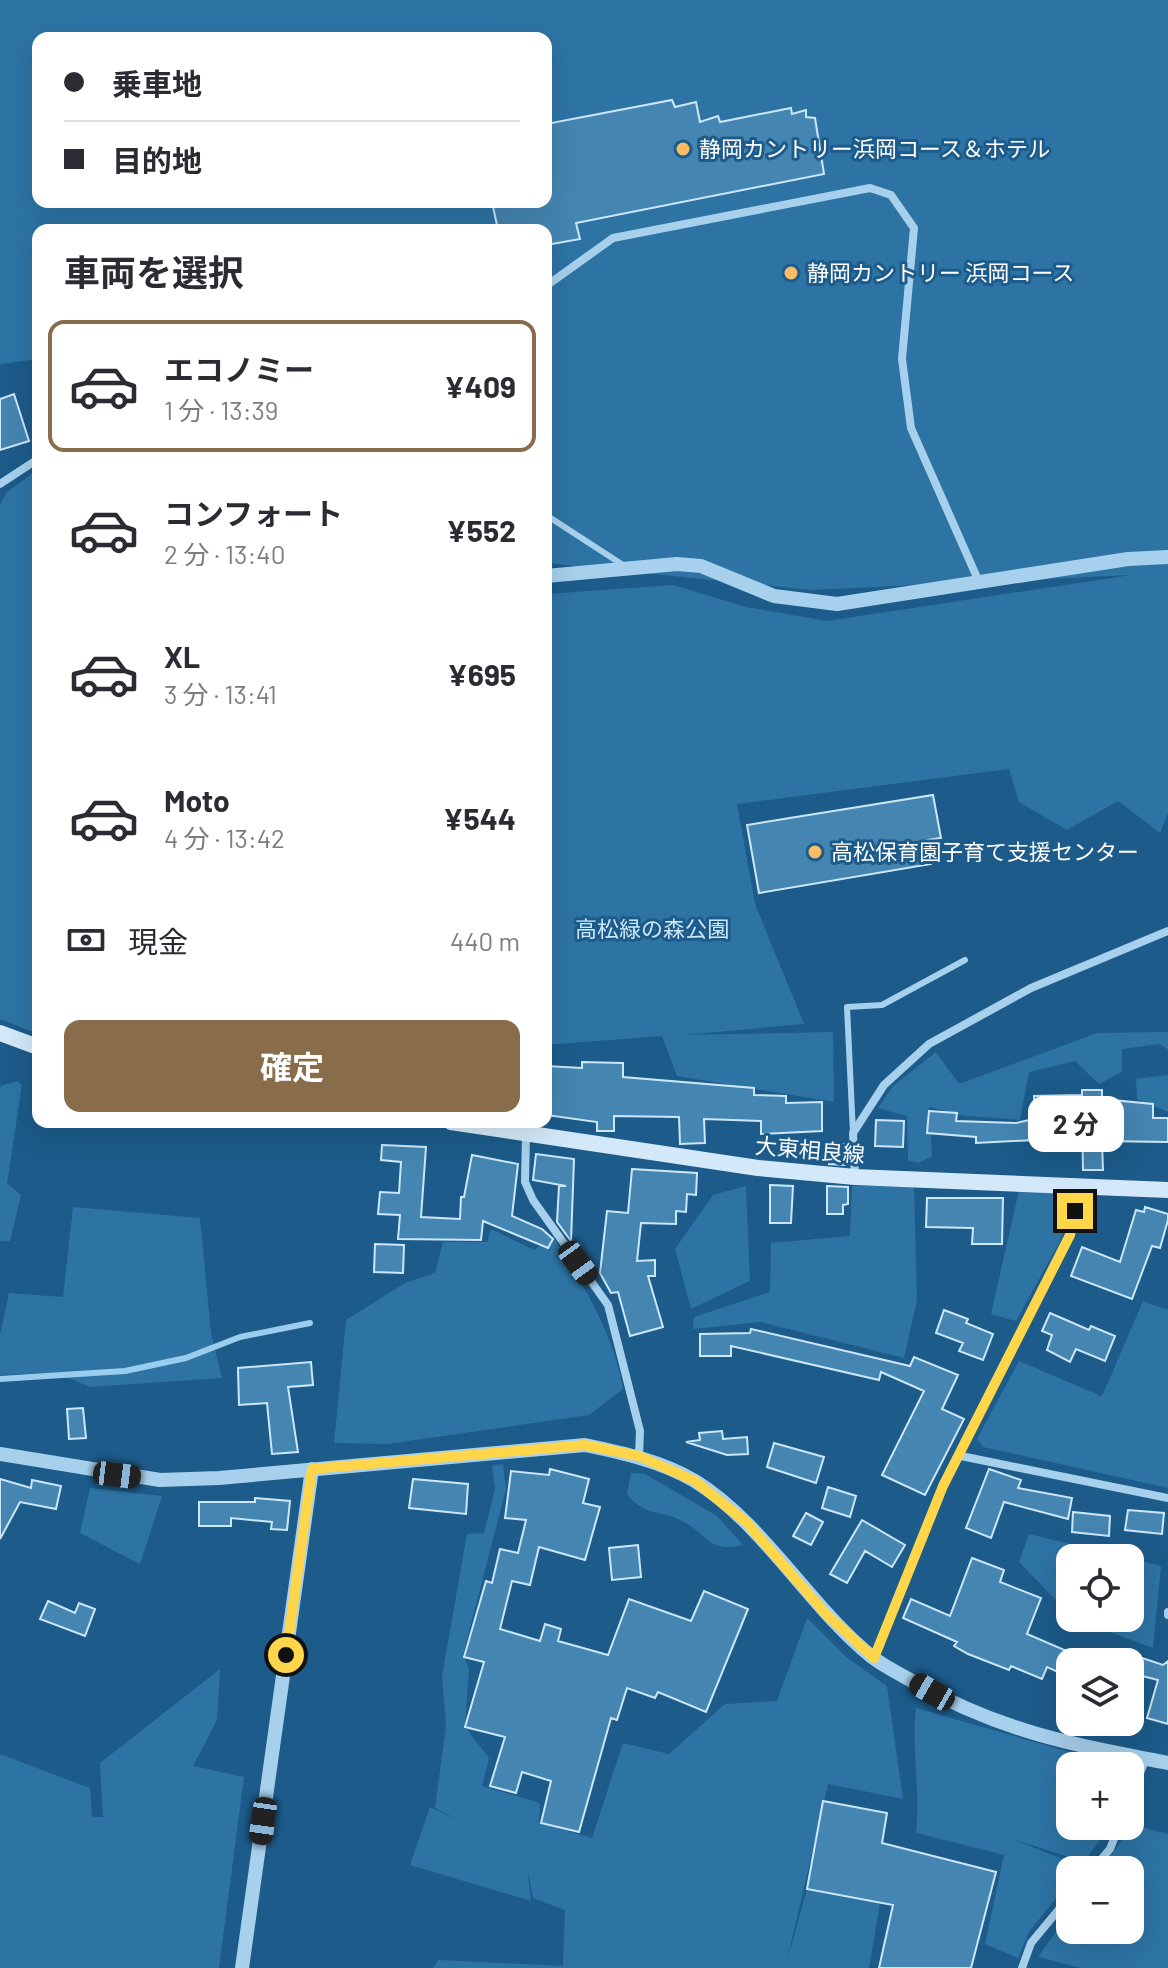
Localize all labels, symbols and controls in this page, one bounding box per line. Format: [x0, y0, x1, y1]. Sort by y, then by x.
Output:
text: 乗車地 [112, 65, 202, 101]
place label: 静岡カントリー浜岡コース＆ホテル [699, 135, 1050, 161]
marker: 静岡カントリー浜岡コース＆ホテル [674, 140, 692, 158]
text: 目的地 [112, 142, 202, 178]
text: 車両を選択 [64, 250, 244, 293]
place label: 静岡カントリー 浜岡コース [807, 259, 1074, 285]
marker: 静岡カントリー 浜岡コース [782, 264, 800, 282]
icon: car [68, 350, 140, 422]
text: エコノミー [164, 351, 314, 387]
text: ¥409 [444, 368, 516, 404]
text: 1 分 · 13:39 [164, 394, 278, 425]
icon: car [68, 494, 140, 566]
text: コンフォート [164, 495, 343, 531]
text: ¥552 [446, 512, 516, 548]
text: 2 分 · 13:40 [164, 538, 285, 569]
icon: car [68, 638, 140, 710]
text: XL [164, 638, 200, 674]
text: ¥695 [447, 656, 516, 692]
text: 3 分 · 13:41 [164, 678, 277, 709]
icon: car [68, 782, 140, 854]
text: Moto [164, 782, 230, 818]
text: ¥544 [443, 800, 516, 836]
text: 4 分 · 13:42 [164, 822, 285, 853]
place label: 高松保育園子育て支援センター [831, 838, 1139, 864]
marker: 高松保育園子育て支援センター [806, 843, 824, 861]
park label: 高松緑の森公園 [575, 915, 729, 941]
icon: cash [64, 918, 108, 962]
text: 現金 [128, 923, 188, 959]
text: 440 m [450, 925, 520, 956]
button: 確定 [64, 1020, 520, 1112]
callout: 2 分 [1027, 1095, 1123, 1151]
text: 2 分 [1053, 1108, 1099, 1139]
street label: 大東相良線 [754, 1131, 866, 1167]
route end [1057, 1193, 1093, 1229]
car [554, 1237, 602, 1289]
car [92, 1460, 142, 1490]
map controls [1056, 1544, 1144, 1944]
button: locate [1056, 1544, 1144, 1632]
route start [268, 1637, 304, 1673]
button: layers [1056, 1648, 1144, 1736]
car [905, 1670, 959, 1714]
button: + [1056, 1752, 1144, 1840]
car [248, 1796, 278, 1846]
button: − [1056, 1856, 1144, 1944]

